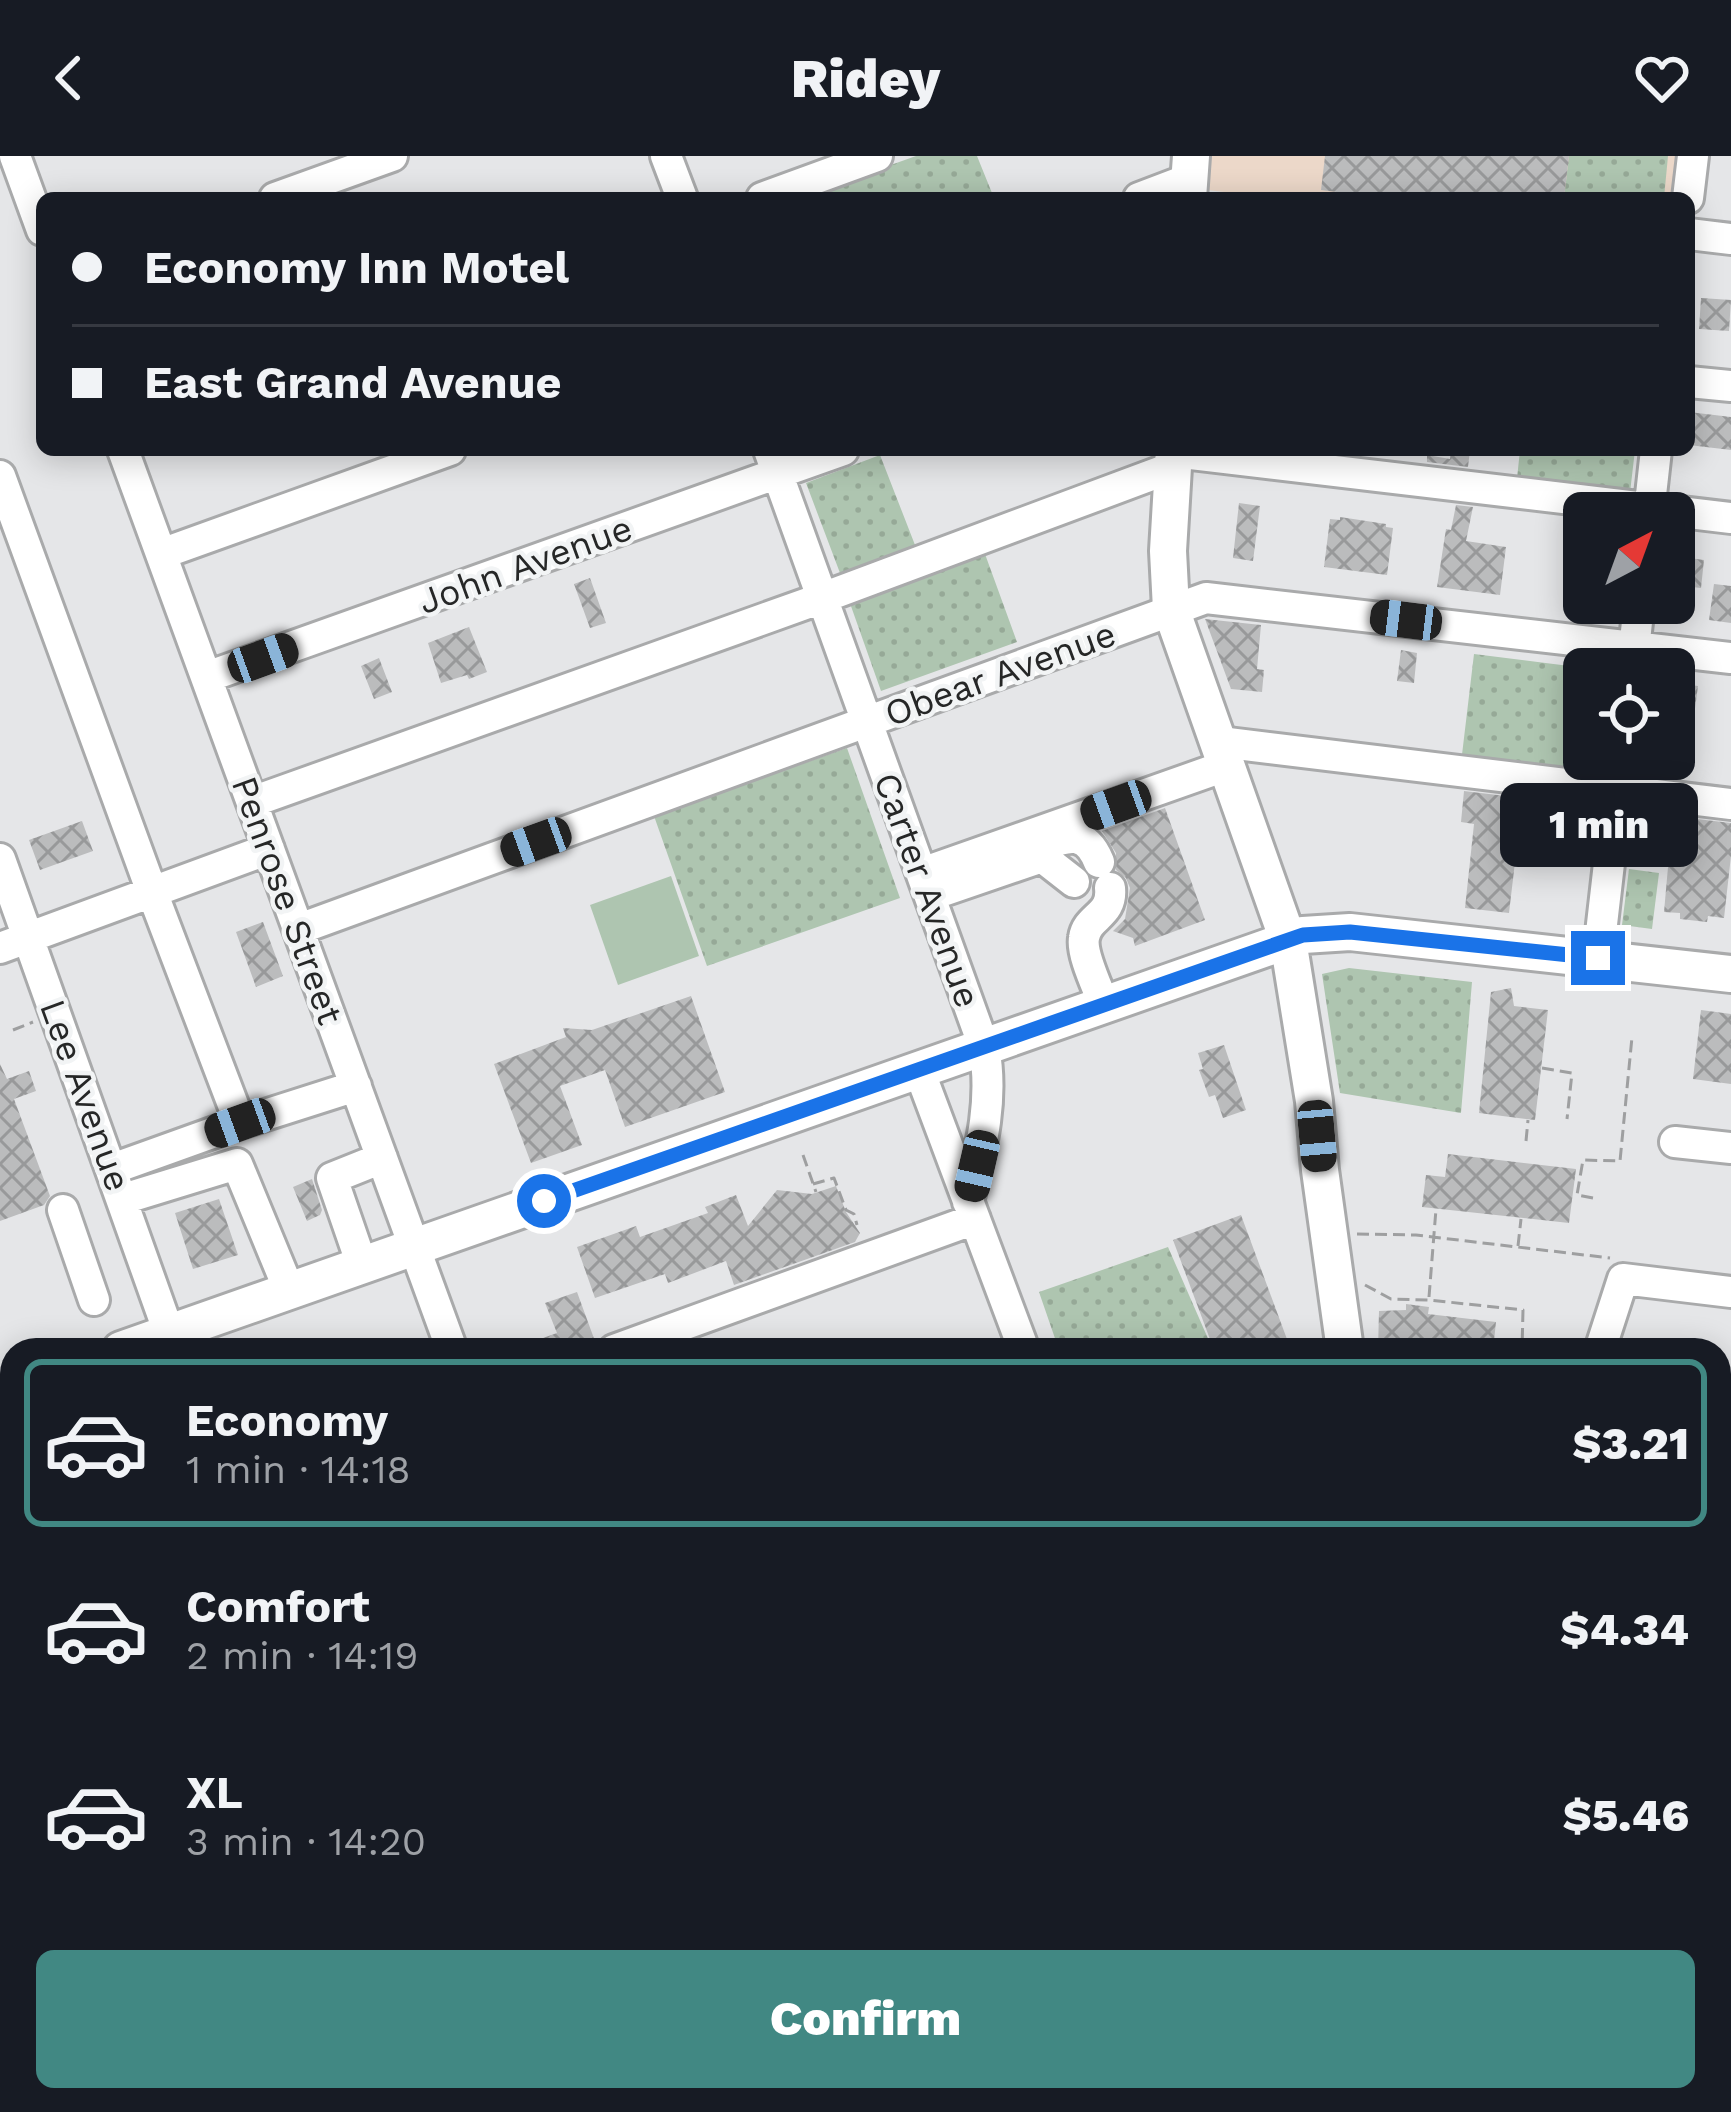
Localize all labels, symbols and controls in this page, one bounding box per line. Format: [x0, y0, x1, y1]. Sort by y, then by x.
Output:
icon: back [36, 45, 102, 111]
icon: heart [1629, 45, 1695, 111]
text: Ridey [791, 47, 940, 110]
text: Economy Inn Motel [144, 241, 569, 294]
text: East Grand Avenue [144, 356, 562, 409]
north arrow [1563, 492, 1695, 624]
map controls [1563, 492, 1695, 780]
street label: John Avenue [413, 507, 638, 623]
car [1368, 598, 1444, 642]
street label: Obear Avenue [879, 613, 1121, 735]
car [223, 629, 303, 687]
button: locate [1563, 648, 1695, 780]
street label: Carter Avenue [865, 767, 989, 1013]
street label: Penrose Street [223, 771, 351, 1030]
car [1076, 776, 1156, 834]
callout: 1 min [1499, 784, 1697, 868]
text: 1 min [1549, 802, 1649, 847]
car [496, 813, 576, 871]
route end [1571, 931, 1625, 985]
street label: Lee Avenue [31, 994, 139, 1197]
car [200, 1094, 280, 1152]
car [1296, 1099, 1338, 1173]
car [951, 1127, 1003, 1205]
route start [517, 1174, 571, 1228]
icon: car [42, 1389, 150, 1497]
text: Economy [186, 1394, 388, 1447]
text: $3.21 [1572, 1417, 1689, 1470]
text: 1 min · 14:18 [186, 1447, 411, 1492]
icon: car [42, 1575, 150, 1683]
text: Comfort [186, 1580, 370, 1633]
text: $4.34 [1560, 1603, 1689, 1656]
text: 2 min · 14:19 [186, 1633, 418, 1678]
icon: car [42, 1761, 150, 1869]
text: XL [186, 1766, 243, 1819]
text: $5.46 [1563, 1789, 1689, 1842]
text: 3 min · 14:20 [186, 1819, 426, 1864]
button: Confirm [36, 1950, 1695, 2088]

